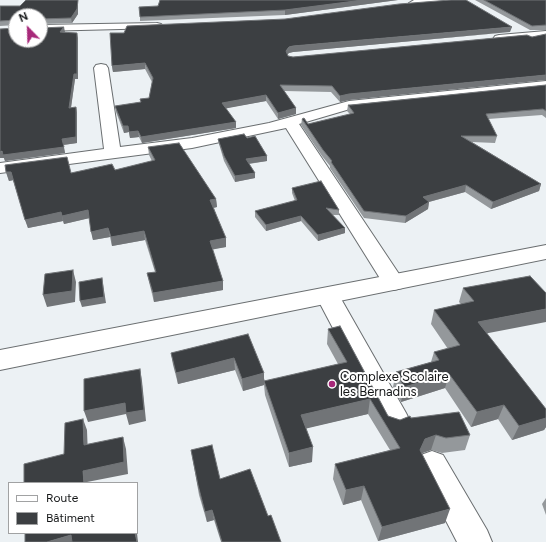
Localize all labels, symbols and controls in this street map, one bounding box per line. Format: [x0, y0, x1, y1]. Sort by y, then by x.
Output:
north arrow [8, 8, 48, 48]
text: N [17, 10, 30, 25]
place label: Complexe Scolaire les Bernadins [340, 369, 449, 400]
marker: Complexe Scolaire les Bernadins [327, 379, 337, 389]
legend [8, 482, 138, 534]
text: Route [46, 491, 78, 505]
text: Bâtiment [46, 511, 95, 525]

